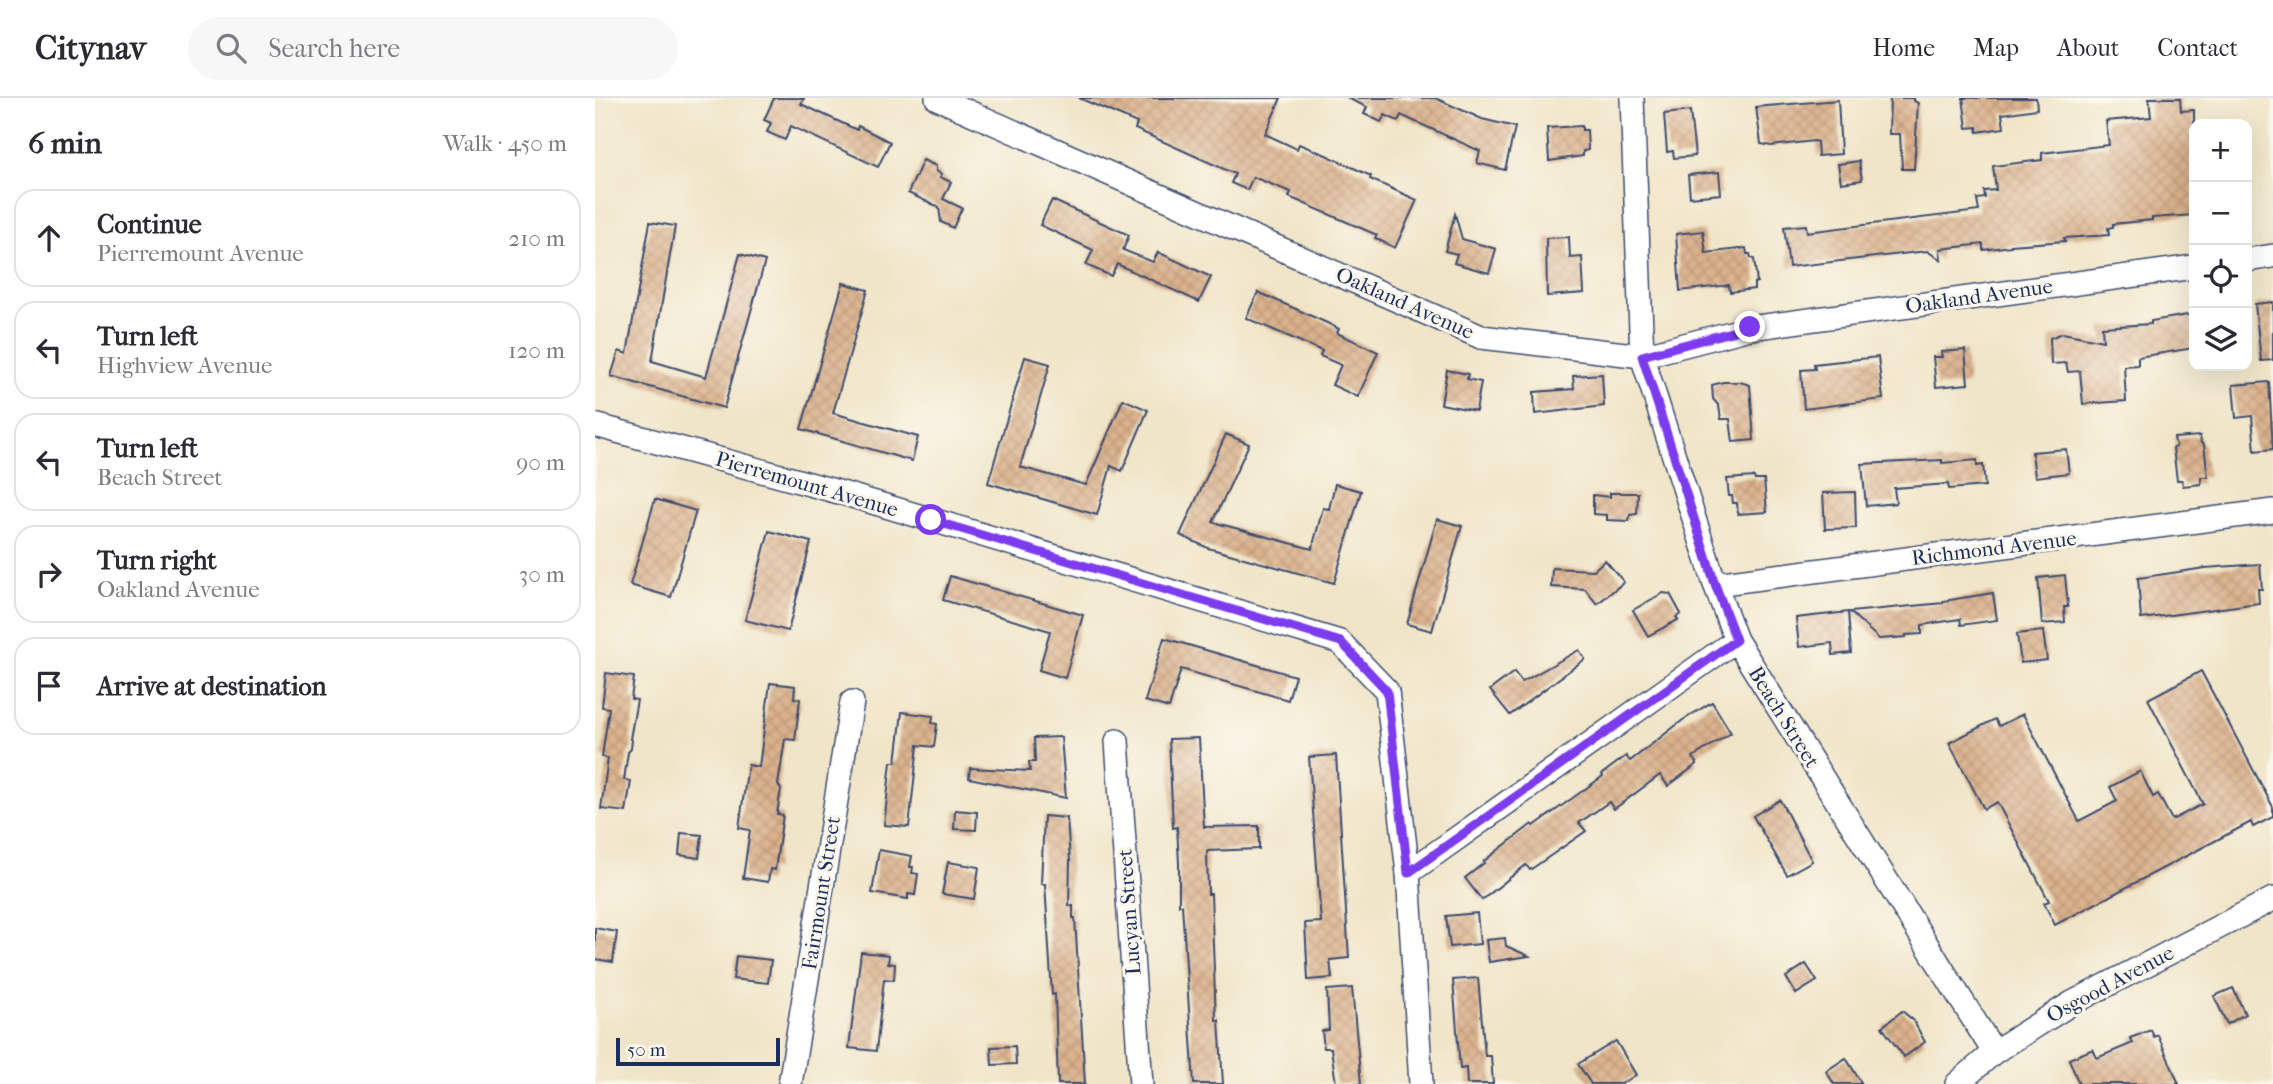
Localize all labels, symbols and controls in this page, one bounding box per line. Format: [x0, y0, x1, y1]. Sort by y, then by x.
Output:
search box [188, 17, 678, 80]
text: Citynav [35, 29, 146, 68]
icon: search [212, 29, 250, 67]
text: Search here [268, 33, 400, 64]
text: Home [1873, 34, 1935, 62]
text: Map [1973, 34, 2019, 62]
text: About [2057, 34, 2119, 62]
text: Contact [2157, 34, 2238, 62]
map controls [2189, 119, 2252, 371]
button: + [2189, 119, 2252, 182]
text: 6 min [28, 126, 102, 161]
text: Walk · 450 m [443, 130, 567, 157]
button: − [2189, 182, 2252, 245]
text: Continue [97, 209, 202, 240]
icon: ahead [30, 219, 68, 257]
text: 210 m [508, 225, 565, 252]
text: Pierremount Avenue [97, 240, 304, 267]
button: locate [2189, 245, 2252, 308]
street label: Oakland Avenue [1332, 262, 1478, 344]
street label: Oakland Avenue [1904, 274, 2054, 318]
button: layers [2189, 308, 2252, 371]
route end [1734, 311, 1765, 342]
text: Turn left [97, 321, 198, 352]
icon: left [30, 331, 68, 369]
text: 120 m [508, 337, 565, 364]
text: Highview Avenue [97, 352, 272, 379]
text: Turn left [97, 433, 198, 464]
icon: left [30, 443, 68, 481]
street label: Pierremount Avenue [713, 446, 901, 522]
text: 90 m [516, 449, 565, 476]
text: Beach Street [97, 464, 223, 491]
route start [915, 504, 946, 535]
street label: Richmond Avenue [1910, 526, 2078, 570]
text: Turn right [97, 545, 217, 576]
icon: right [30, 555, 68, 593]
text: 30 m [519, 561, 565, 588]
text: Oakland Avenue [97, 576, 260, 603]
street label: Beach Street [1743, 662, 1825, 772]
icon: arrive [30, 667, 68, 705]
text: Arrive at destination [97, 671, 327, 702]
street label: Fairmount Street [797, 814, 845, 972]
street label: Lucyan Street [1113, 848, 1145, 976]
street label: Osgood Avenue [2042, 940, 2178, 1028]
scale bar [616, 1035, 781, 1067]
text: 50 m [627, 1039, 666, 1061]

